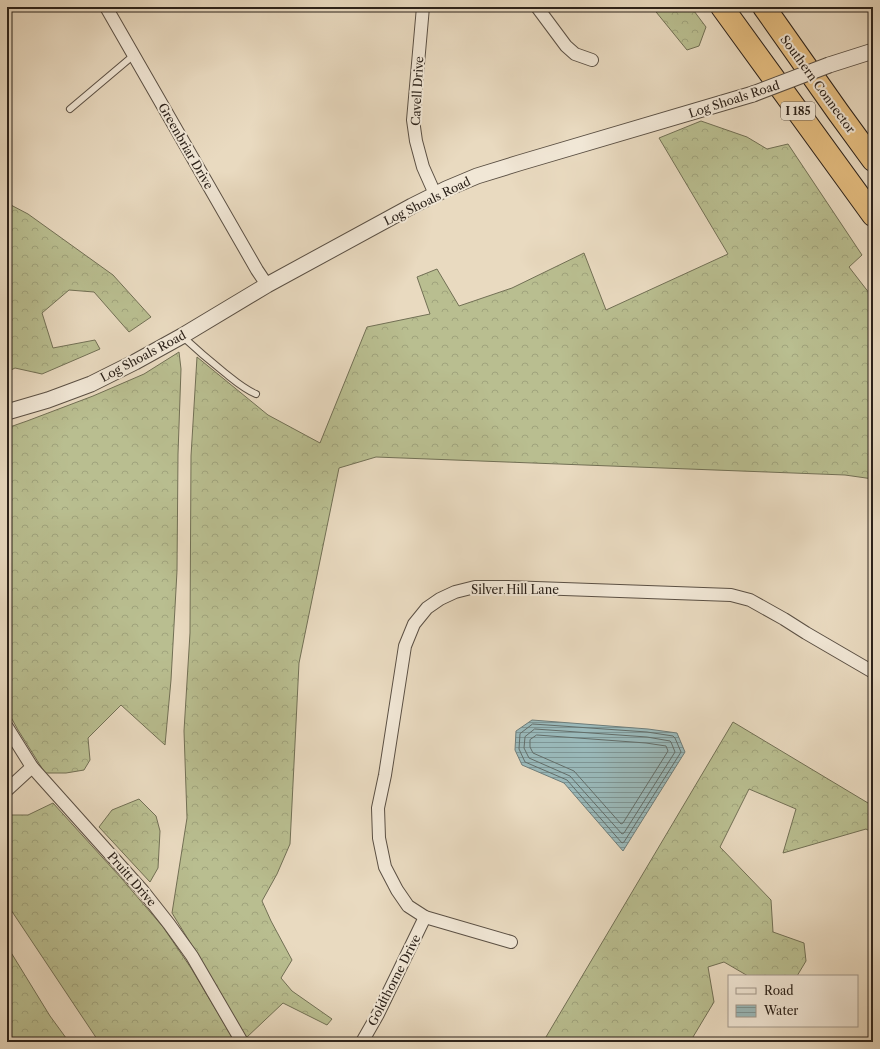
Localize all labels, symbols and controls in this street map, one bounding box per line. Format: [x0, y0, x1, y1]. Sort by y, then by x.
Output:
street label: Southern Connector [777, 32, 859, 136]
street label: Cavell Drive [408, 56, 426, 126]
street label: Log Shoals Road [687, 77, 782, 121]
street label: Greenbriar Drive [155, 100, 217, 192]
road number: I 185 [781, 102, 815, 120]
street label: Log Shoals Road [381, 173, 474, 229]
street label: Log Shoals Road [98, 327, 189, 385]
street label: Silver Hill Lane [471, 582, 559, 597]
street label: Pruitt Drive [104, 849, 160, 909]
street label: Goldthorne Drive [364, 931, 424, 1028]
legend [728, 975, 858, 1027]
text: Road [764, 983, 794, 998]
text: Water [763, 1003, 798, 1018]

